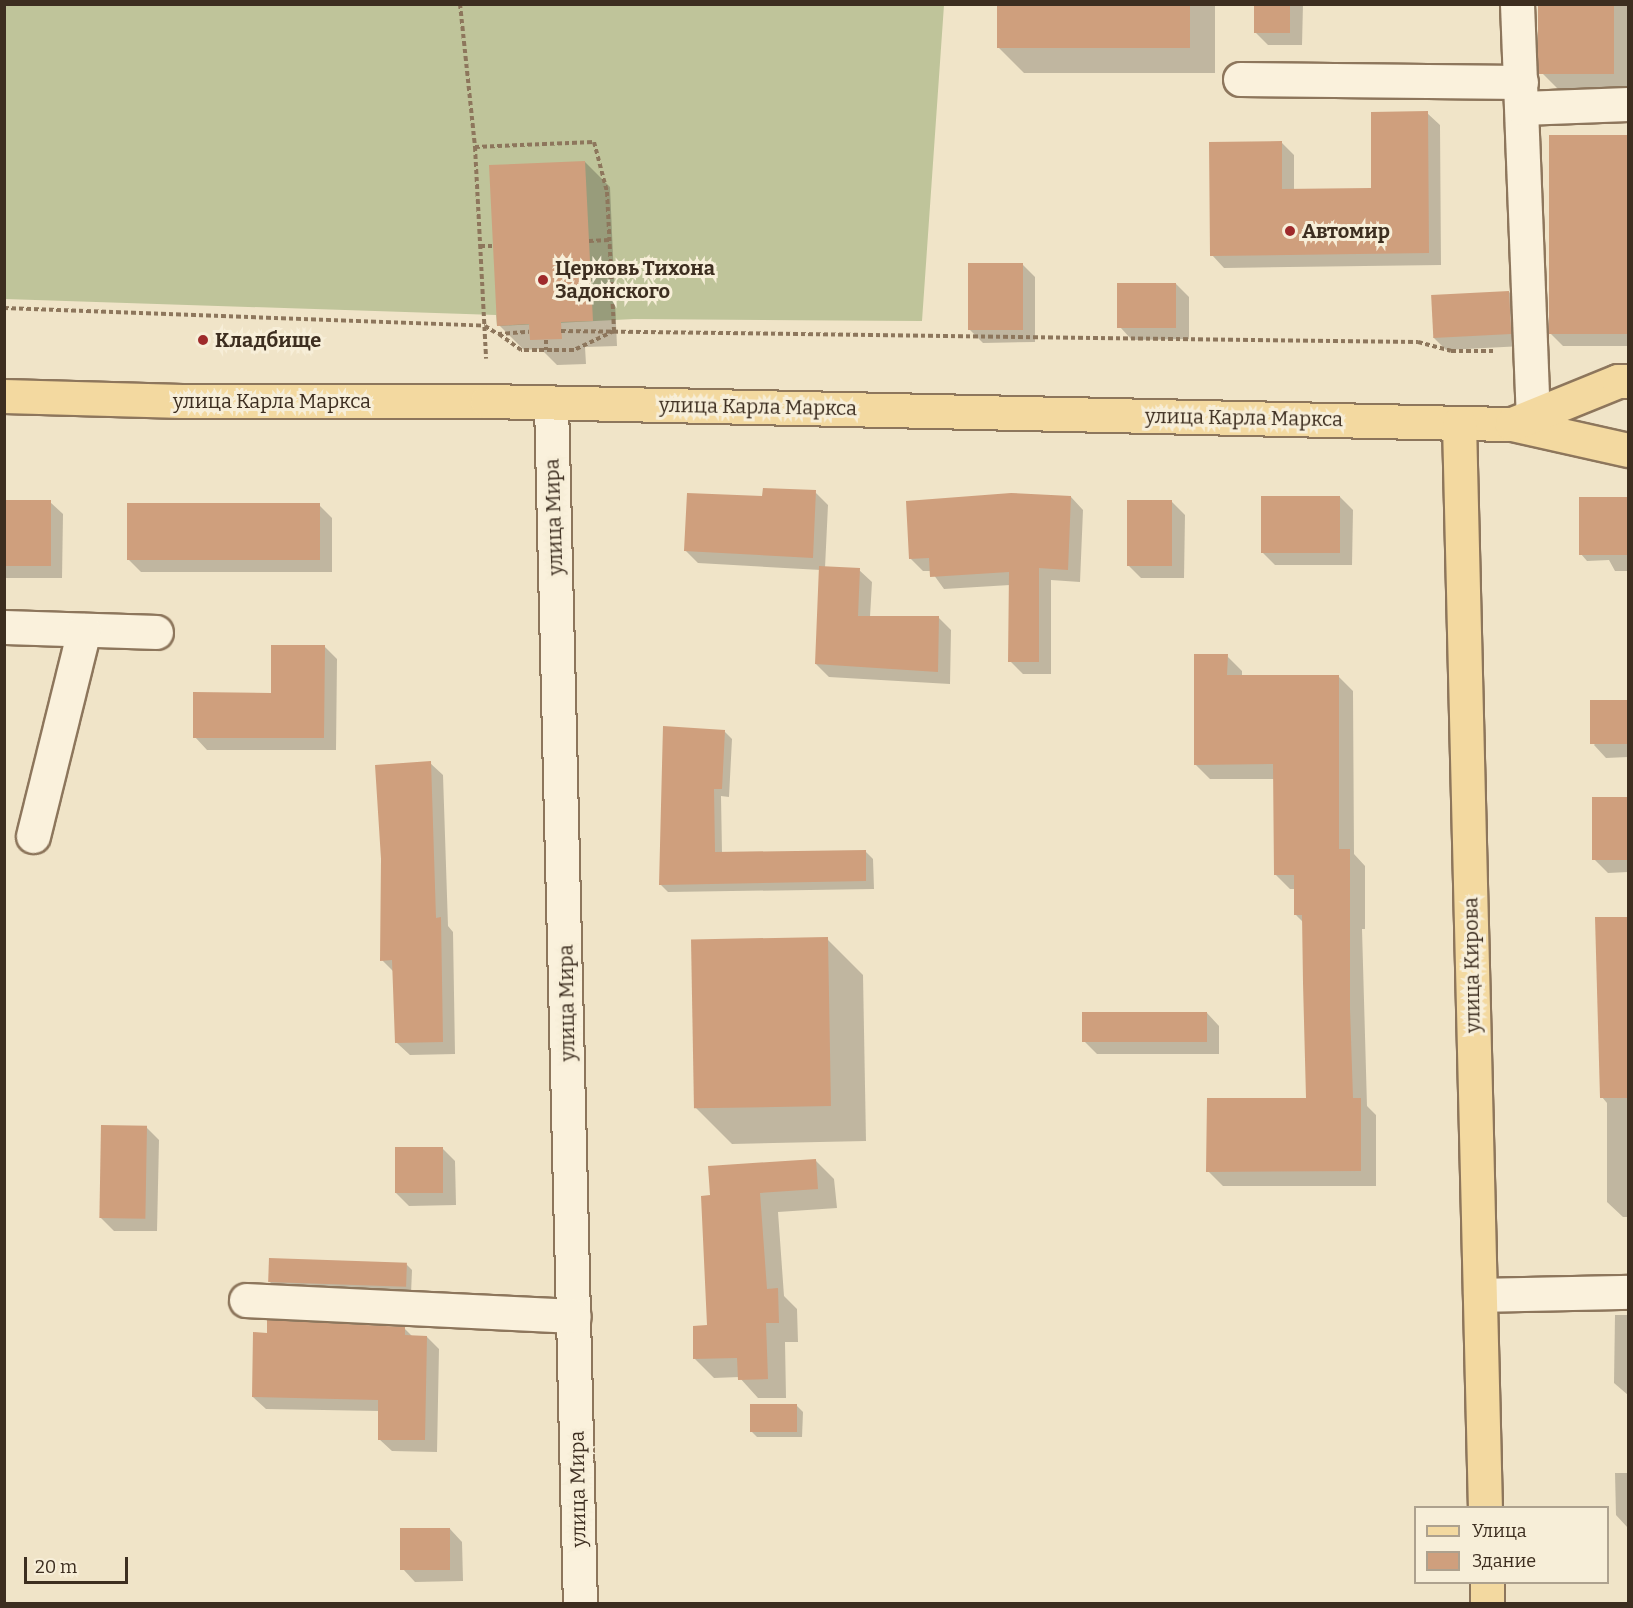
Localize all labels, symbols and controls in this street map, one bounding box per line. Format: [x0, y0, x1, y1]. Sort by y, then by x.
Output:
place label: Автомир [1302, 219, 1390, 243]
marker: Автомир [1283, 224, 1297, 238]
place label: Церковь Тихона Задонского [555, 256, 715, 303]
marker: Церковь Тихона Задонского [536, 273, 550, 287]
place label: Кладбище [215, 328, 321, 352]
marker: Кладбище [196, 333, 210, 347]
street label: улица Карла Маркса [173, 389, 371, 413]
street label: улица Карла Маркса [659, 393, 857, 421]
street label: улица Карла Маркса [1145, 404, 1343, 432]
street label: улица Мира [540, 458, 568, 576]
street label: улица Кирова [1459, 897, 1485, 1033]
street label: улица Мира [554, 944, 580, 1062]
street label: улица Мира [565, 1430, 591, 1548]
legend [1414, 1506, 1609, 1584]
text: Улица [1472, 1520, 1527, 1542]
scale bar [27, 1545, 130, 1583]
text: Здание [1472, 1550, 1536, 1572]
text: 20 m [35, 1556, 77, 1578]

